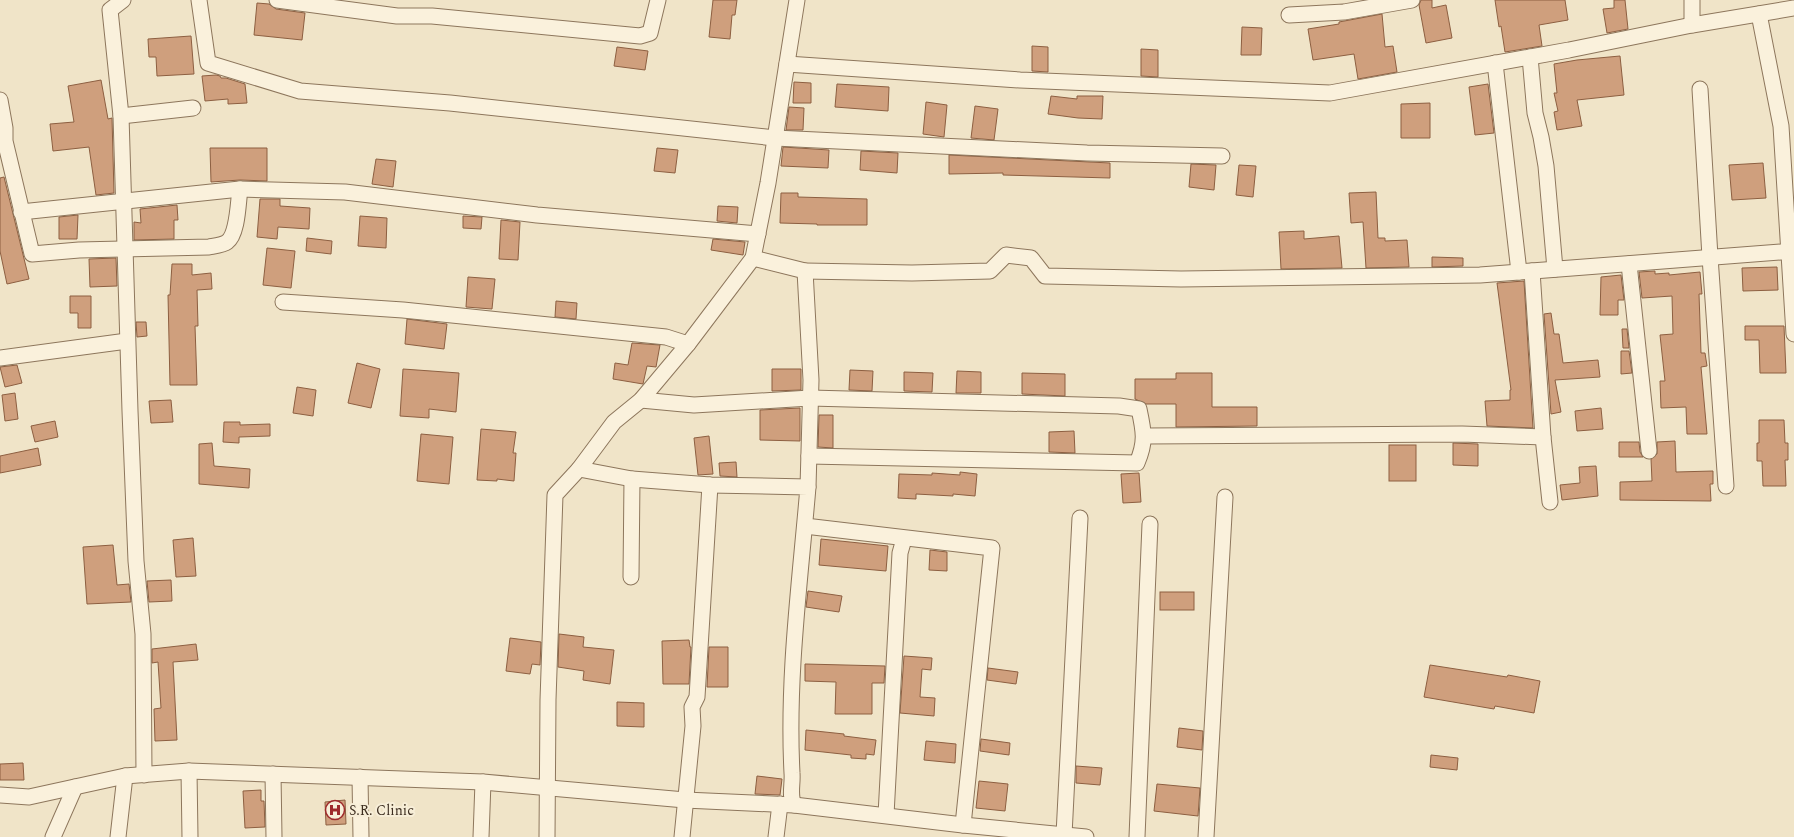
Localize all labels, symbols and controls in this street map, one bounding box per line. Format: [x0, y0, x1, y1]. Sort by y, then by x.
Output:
hospital icon: S.R. Clinic [324, 799, 346, 821]
place label: S.R. Clinic [349, 800, 414, 821]

